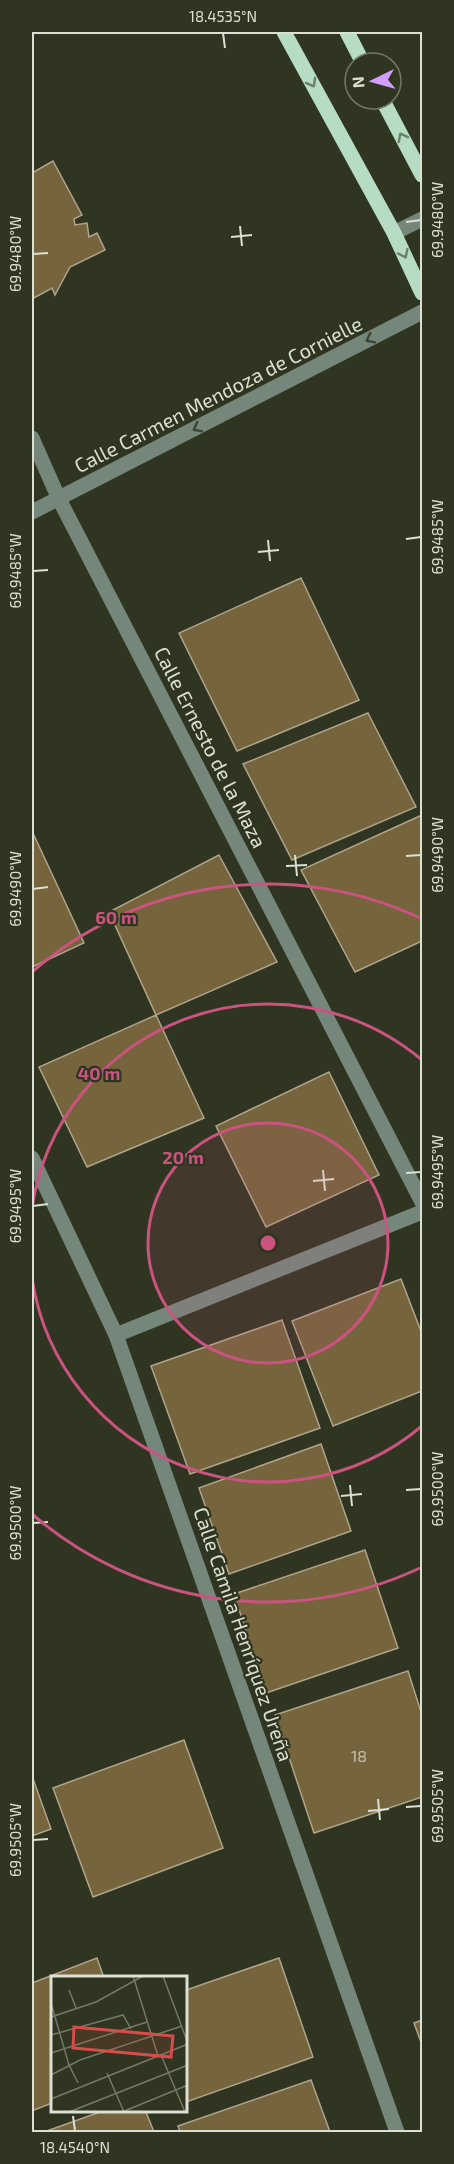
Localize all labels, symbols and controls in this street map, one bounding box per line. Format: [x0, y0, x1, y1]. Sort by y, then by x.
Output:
text: 18.4535°N [189, 7, 257, 25]
north arrow [343, 51, 403, 111]
text: N [348, 76, 368, 89]
one-way arrow [305, 77, 316, 87]
one-way arrow [398, 132, 410, 143]
text: 69.9480°W [428, 182, 446, 258]
text: 69.9480°W [6, 216, 24, 292]
one-way arrow [397, 248, 409, 259]
street label: Calle Carmen Mendoza de Cornielle [70, 311, 366, 477]
one-way arrow [366, 332, 377, 343]
one-way arrow [193, 421, 203, 432]
text: 69.9485°W [428, 499, 446, 575]
text: 69.9485°W [6, 533, 24, 609]
street label: Calle Ernesto de la Maza [150, 642, 272, 852]
text: 69.9490°W [428, 817, 446, 893]
text: 69.9490°W [6, 851, 24, 927]
text: 60 m [95, 906, 137, 928]
text: 40 m [78, 1062, 120, 1084]
text: 69.9495°W [428, 1135, 446, 1209]
text: 20 m [162, 1146, 204, 1168]
text: 69.9495°W [6, 1169, 24, 1243]
centre of rings [258, 1233, 278, 1253]
text: 69.9500°W [428, 1452, 446, 1526]
text: 69.9500°W [6, 1486, 24, 1560]
street label: Calle Camila Henríquez Ureña [189, 1504, 299, 1764]
house number: 18 [351, 1746, 367, 1765]
text: 69.9505°W [428, 1769, 446, 1843]
text: 69.9505°W [6, 1803, 24, 1877]
inset map [51, 1976, 188, 2113]
text: 18.4540°N [40, 2138, 110, 2156]

